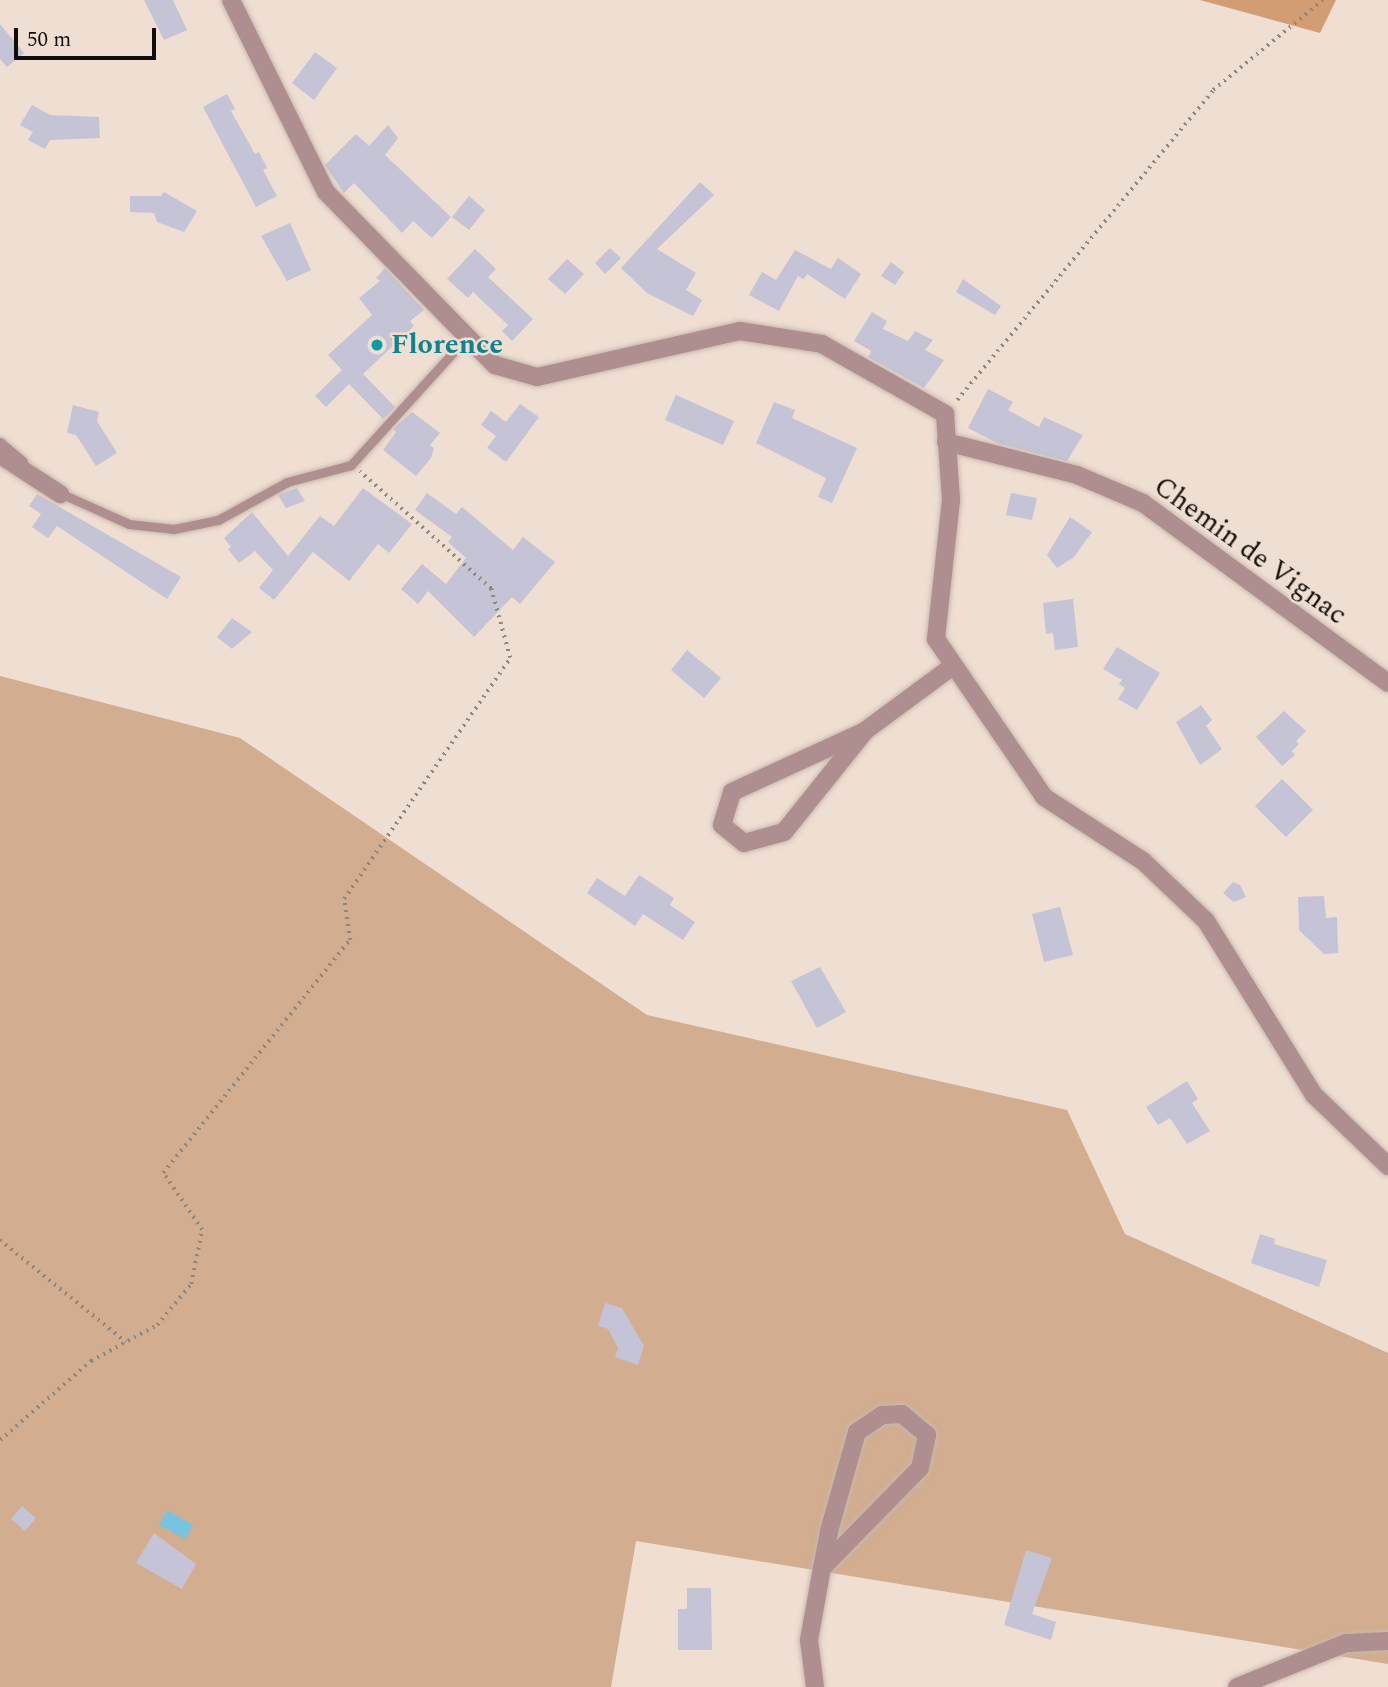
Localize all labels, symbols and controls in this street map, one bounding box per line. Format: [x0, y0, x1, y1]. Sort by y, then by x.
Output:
scale bar [18, 14, 159, 58]
text: 50 m [27, 24, 71, 56]
place label: Florence [391, 328, 503, 362]
marker: Florence [369, 337, 385, 353]
street label: Chemin de Vignac [1147, 470, 1353, 632]

